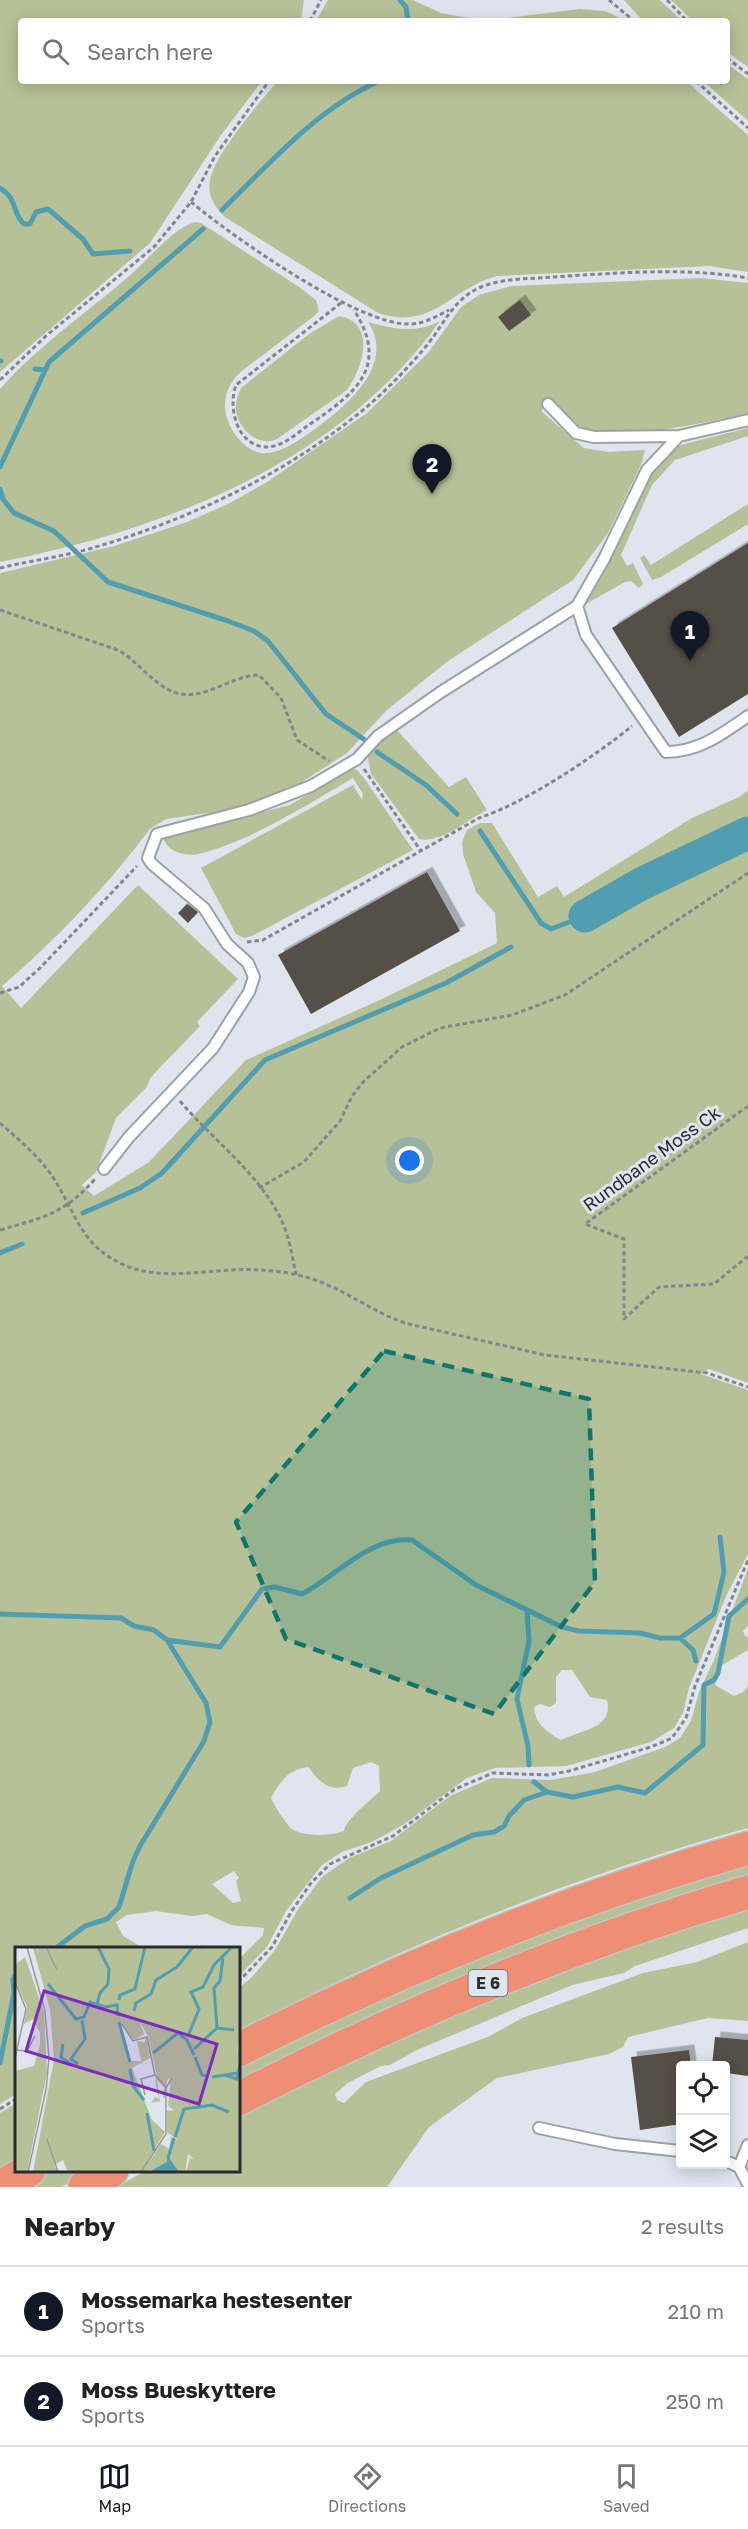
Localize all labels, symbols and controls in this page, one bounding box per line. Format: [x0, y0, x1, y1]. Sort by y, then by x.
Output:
search box [18, 18, 730, 84]
icon: search [39, 35, 72, 68]
text: Search here [87, 38, 213, 65]
pin: 2 [412, 444, 452, 494]
pin: 1 [670, 612, 710, 661]
street label: Rundbane Moss Ck [578, 1101, 724, 1215]
your location [395, 1146, 424, 1175]
inset map [15, 1947, 240, 2172]
road number: E 6 [468, 1970, 508, 1996]
map controls [676, 2061, 730, 2169]
button: locate [676, 2061, 730, 2115]
button: layers [676, 2115, 730, 2169]
text: Nearby [24, 2211, 115, 2242]
text: 2 results [641, 2214, 724, 2238]
text: Mossemarka hestesenter [81, 2286, 352, 2313]
text: 1 [38, 2299, 49, 2323]
text: 210 m [668, 2299, 724, 2323]
text: Sports [81, 2313, 145, 2337]
text: Moss Bueskyttere [81, 2376, 276, 2403]
text: 2 [37, 2389, 50, 2413]
text: 250 m [666, 2389, 724, 2413]
text: Sports [81, 2403, 145, 2427]
tab: Map [98, 2460, 131, 2516]
tab: Directions [328, 2460, 406, 2516]
tab: Saved [603, 2460, 650, 2516]

